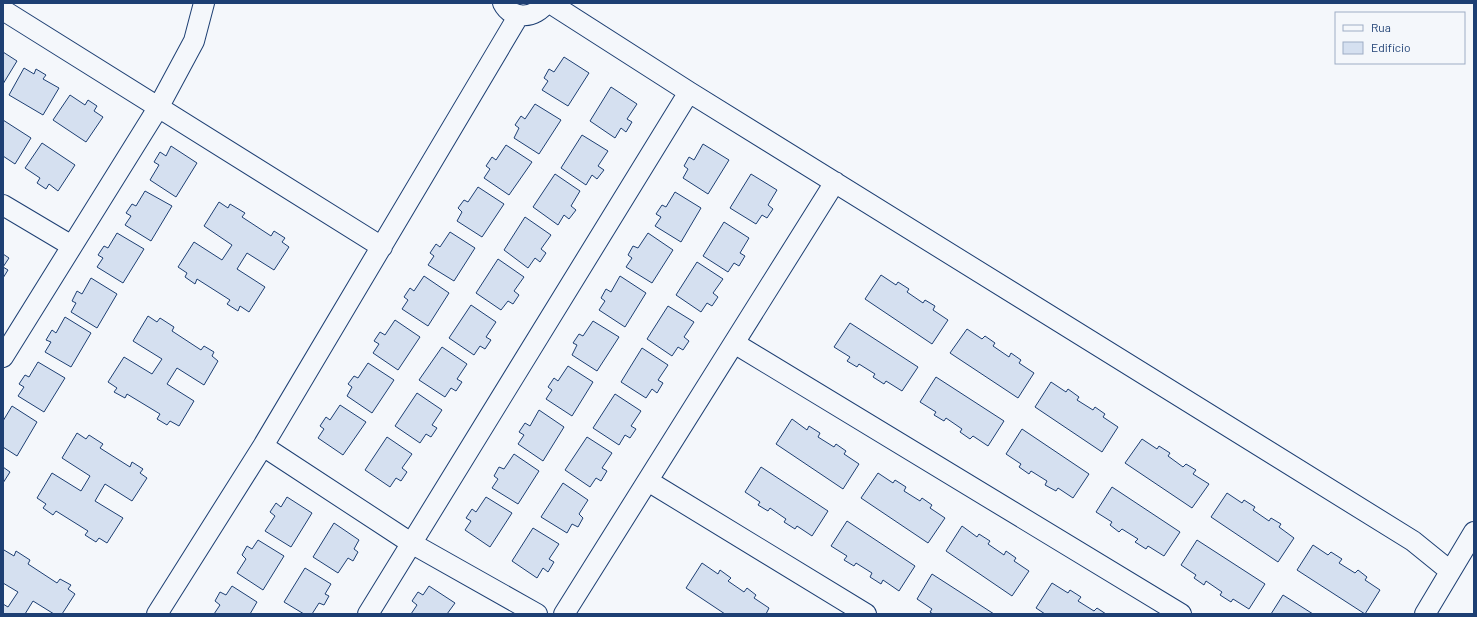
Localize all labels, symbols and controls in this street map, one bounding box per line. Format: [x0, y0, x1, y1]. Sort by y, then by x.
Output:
legend [1335, 12, 1465, 64]
text: Rua [1371, 20, 1391, 34]
text: Edifício [1371, 40, 1411, 54]

